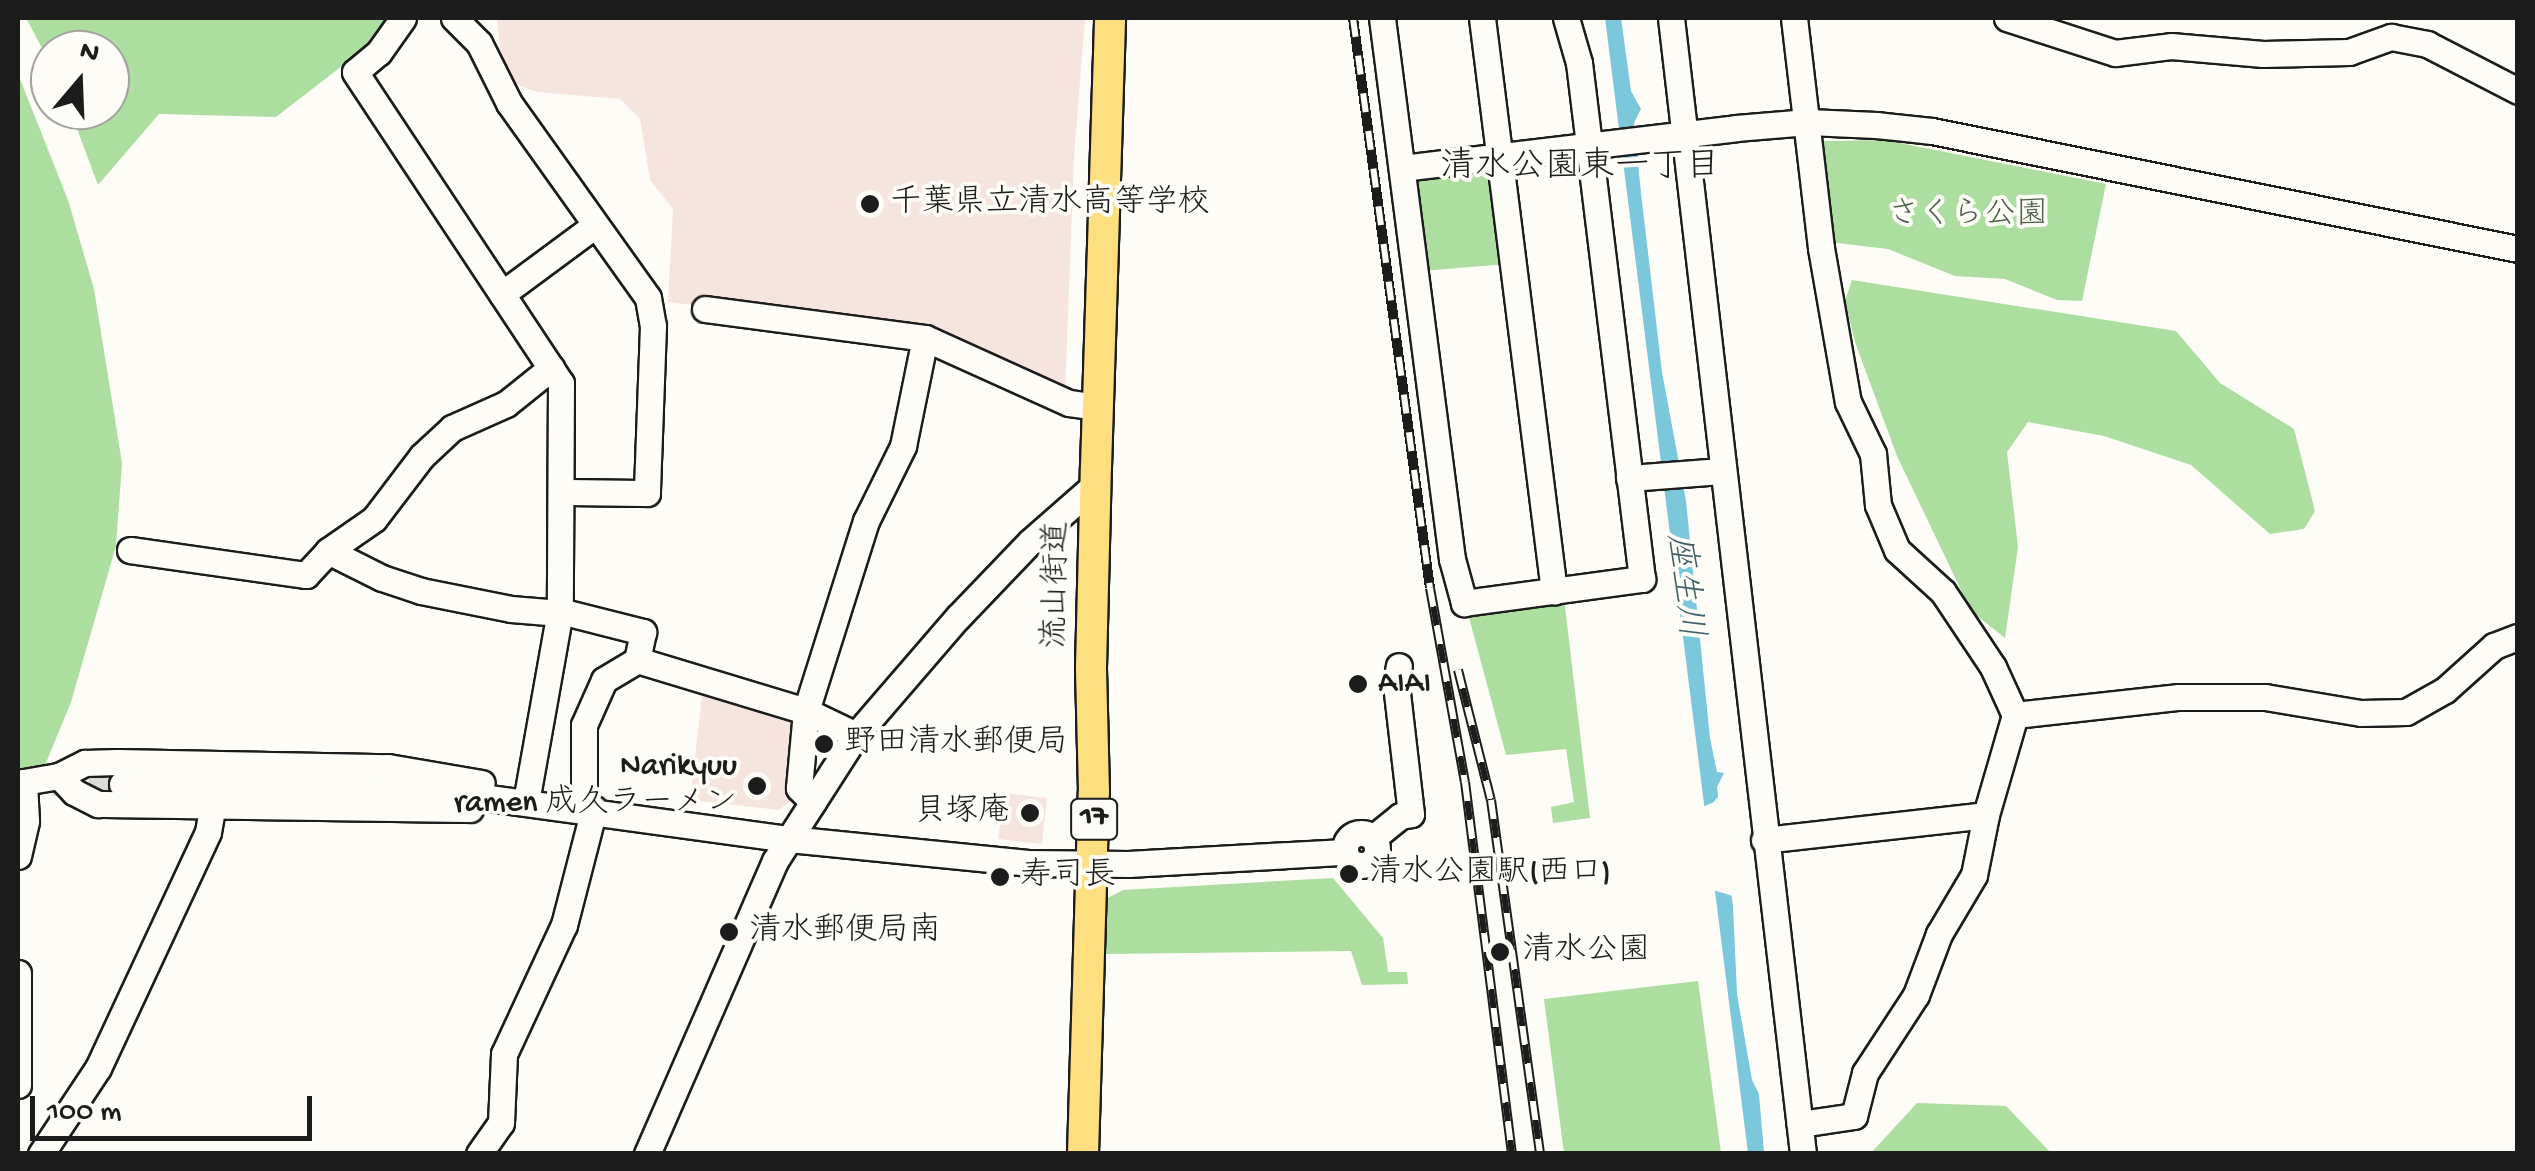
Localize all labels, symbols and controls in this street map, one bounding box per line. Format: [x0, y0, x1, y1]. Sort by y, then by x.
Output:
north arrow [30, 30, 130, 130]
text: N [75, 34, 103, 72]
district label: 清水公園東一丁目 [1440, 148, 1720, 190]
place label: 千葉県立清水高等学校 [890, 185, 1210, 223]
marker: 千葉県立清水高等学校 [859, 193, 881, 215]
park label: さくら公園 [1888, 197, 2048, 235]
street label: 流山街道 [1038, 521, 1078, 649]
water label: 座生川 [1655, 531, 1709, 641]
place label: AIAI [1378, 665, 1431, 703]
marker: AIAI [1347, 673, 1369, 695]
place label: 野田清水郵便局 [844, 725, 1068, 763]
marker: 野田清水郵便局 [813, 733, 835, 755]
place label: Narikyuu ramen 成久ラーメン [454, 749, 737, 824]
marker: Narikyuu ramen 成久ラーメン [746, 775, 768, 797]
place label: 貝塚庵 [914, 794, 1010, 832]
road number: 17 [1069, 794, 1119, 844]
marker: 貝塚庵 [1019, 802, 1041, 824]
place label: 清水公園駅(西口) [1369, 855, 1611, 893]
place label: 寿司長 [1020, 858, 1116, 896]
marker: 清水公園駅(西口) [1338, 863, 1360, 885]
marker: 寿司長 [989, 866, 1011, 888]
place label: 清水郵便局南 [749, 913, 941, 951]
marker: 清水郵便局南 [718, 921, 740, 943]
place label: 清水公園 [1522, 933, 1650, 971]
marker: 清水公園 [1487, 939, 1513, 965]
scale bar [35, 1076, 318, 1138]
text: 100 m [47, 1096, 122, 1131]

